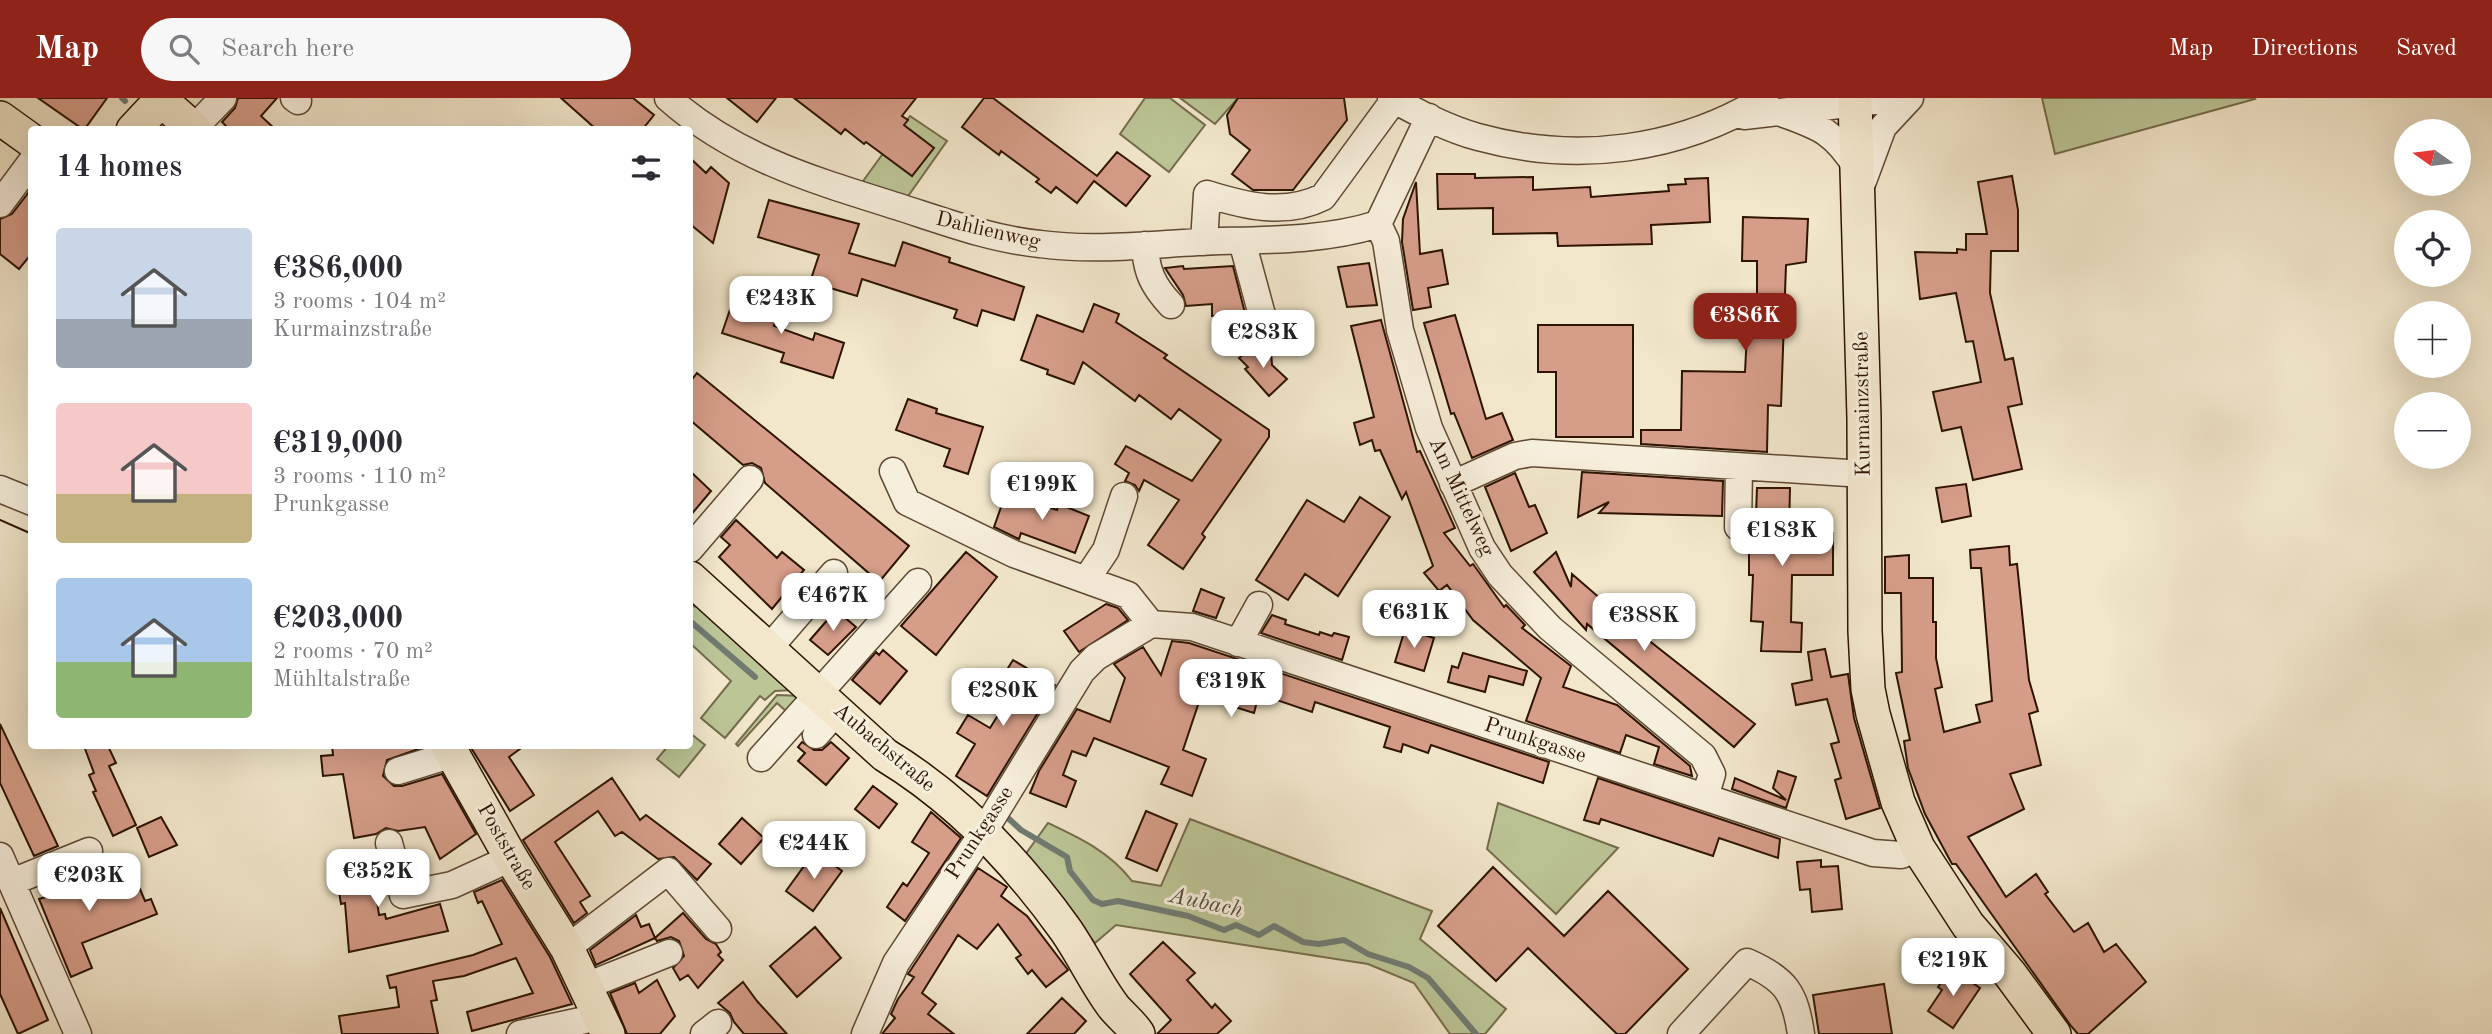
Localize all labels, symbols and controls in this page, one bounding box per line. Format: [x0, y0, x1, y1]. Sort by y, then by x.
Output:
search box [141, 18, 631, 81]
icon: search [165, 30, 203, 68]
text: Map [35, 33, 99, 66]
text: Search here [221, 36, 354, 62]
text: Map [2169, 37, 2213, 61]
text: Directions [2251, 37, 2358, 61]
text: Saved [2396, 37, 2457, 61]
north arrow [2394, 119, 2471, 196]
map controls [2394, 119, 2471, 469]
icon: filters [627, 149, 665, 187]
text: 14 homes [56, 153, 182, 183]
street label: Dahlienweg [934, 209, 1043, 253]
button: locate [2394, 210, 2471, 287]
text: €386,000 [273, 254, 403, 284]
icon: home [112, 256, 196, 340]
pin: €243K [732, 276, 830, 336]
text: €243K [745, 287, 817, 310]
text: 3 rooms · 104 m² [273, 290, 446, 313]
pin: €386K [1696, 294, 1794, 353]
button: + [2394, 301, 2471, 378]
text: €386K [1709, 304, 1781, 327]
pin: €283K [1214, 310, 1312, 370]
text: Kurmainzstraße [273, 318, 432, 341]
text: €283K [1227, 321, 1299, 344]
street label: Kurmainzstraße [1851, 331, 1875, 477]
button: − [2394, 392, 2471, 469]
text: €319,000 [273, 429, 403, 459]
icon: home [112, 431, 196, 515]
street label: Am Mittelweg [1424, 434, 1498, 560]
pin: €199K [993, 462, 1091, 522]
text: 3 rooms · 110 m² [273, 465, 446, 488]
text: €199K [1006, 473, 1078, 496]
text: Prunkgasse [273, 493, 389, 516]
pin: €183K [1733, 508, 1831, 568]
text: €183K [1746, 519, 1818, 542]
pin: €467K [784, 574, 882, 633]
text: €467K [797, 584, 869, 607]
pin: €631K [1365, 590, 1463, 650]
pin: €388K [1595, 594, 1693, 653]
text: €631K [1378, 601, 1450, 624]
text: €203,000 [273, 604, 403, 634]
text: €388K [1608, 604, 1680, 627]
icon: home [112, 606, 196, 690]
text: 2 rooms · 70 m² [273, 640, 433, 663]
pin: €319K [1182, 660, 1280, 719]
text: Mühltalstraße [273, 668, 410, 691]
pin: €280K [954, 668, 1052, 728]
text: €319K [1195, 670, 1267, 693]
text: €280K [967, 679, 1039, 702]
street label: Aubachstraße [829, 700, 939, 796]
street label: Prunkgasse [1481, 715, 1589, 767]
street label: Prunkgasse [942, 783, 1018, 883]
street label: Poststraße [473, 800, 539, 894]
pin: €244K [765, 822, 863, 881]
text: €244K [778, 832, 850, 855]
pin: €352K [329, 850, 427, 909]
pin: €203K [40, 854, 138, 913]
text: €352K [342, 860, 414, 883]
text: €203K [53, 864, 125, 887]
water label: Aubach [1165, 884, 1245, 922]
pin: €219K [1904, 939, 2002, 998]
text: €219K [1917, 949, 1989, 972]

